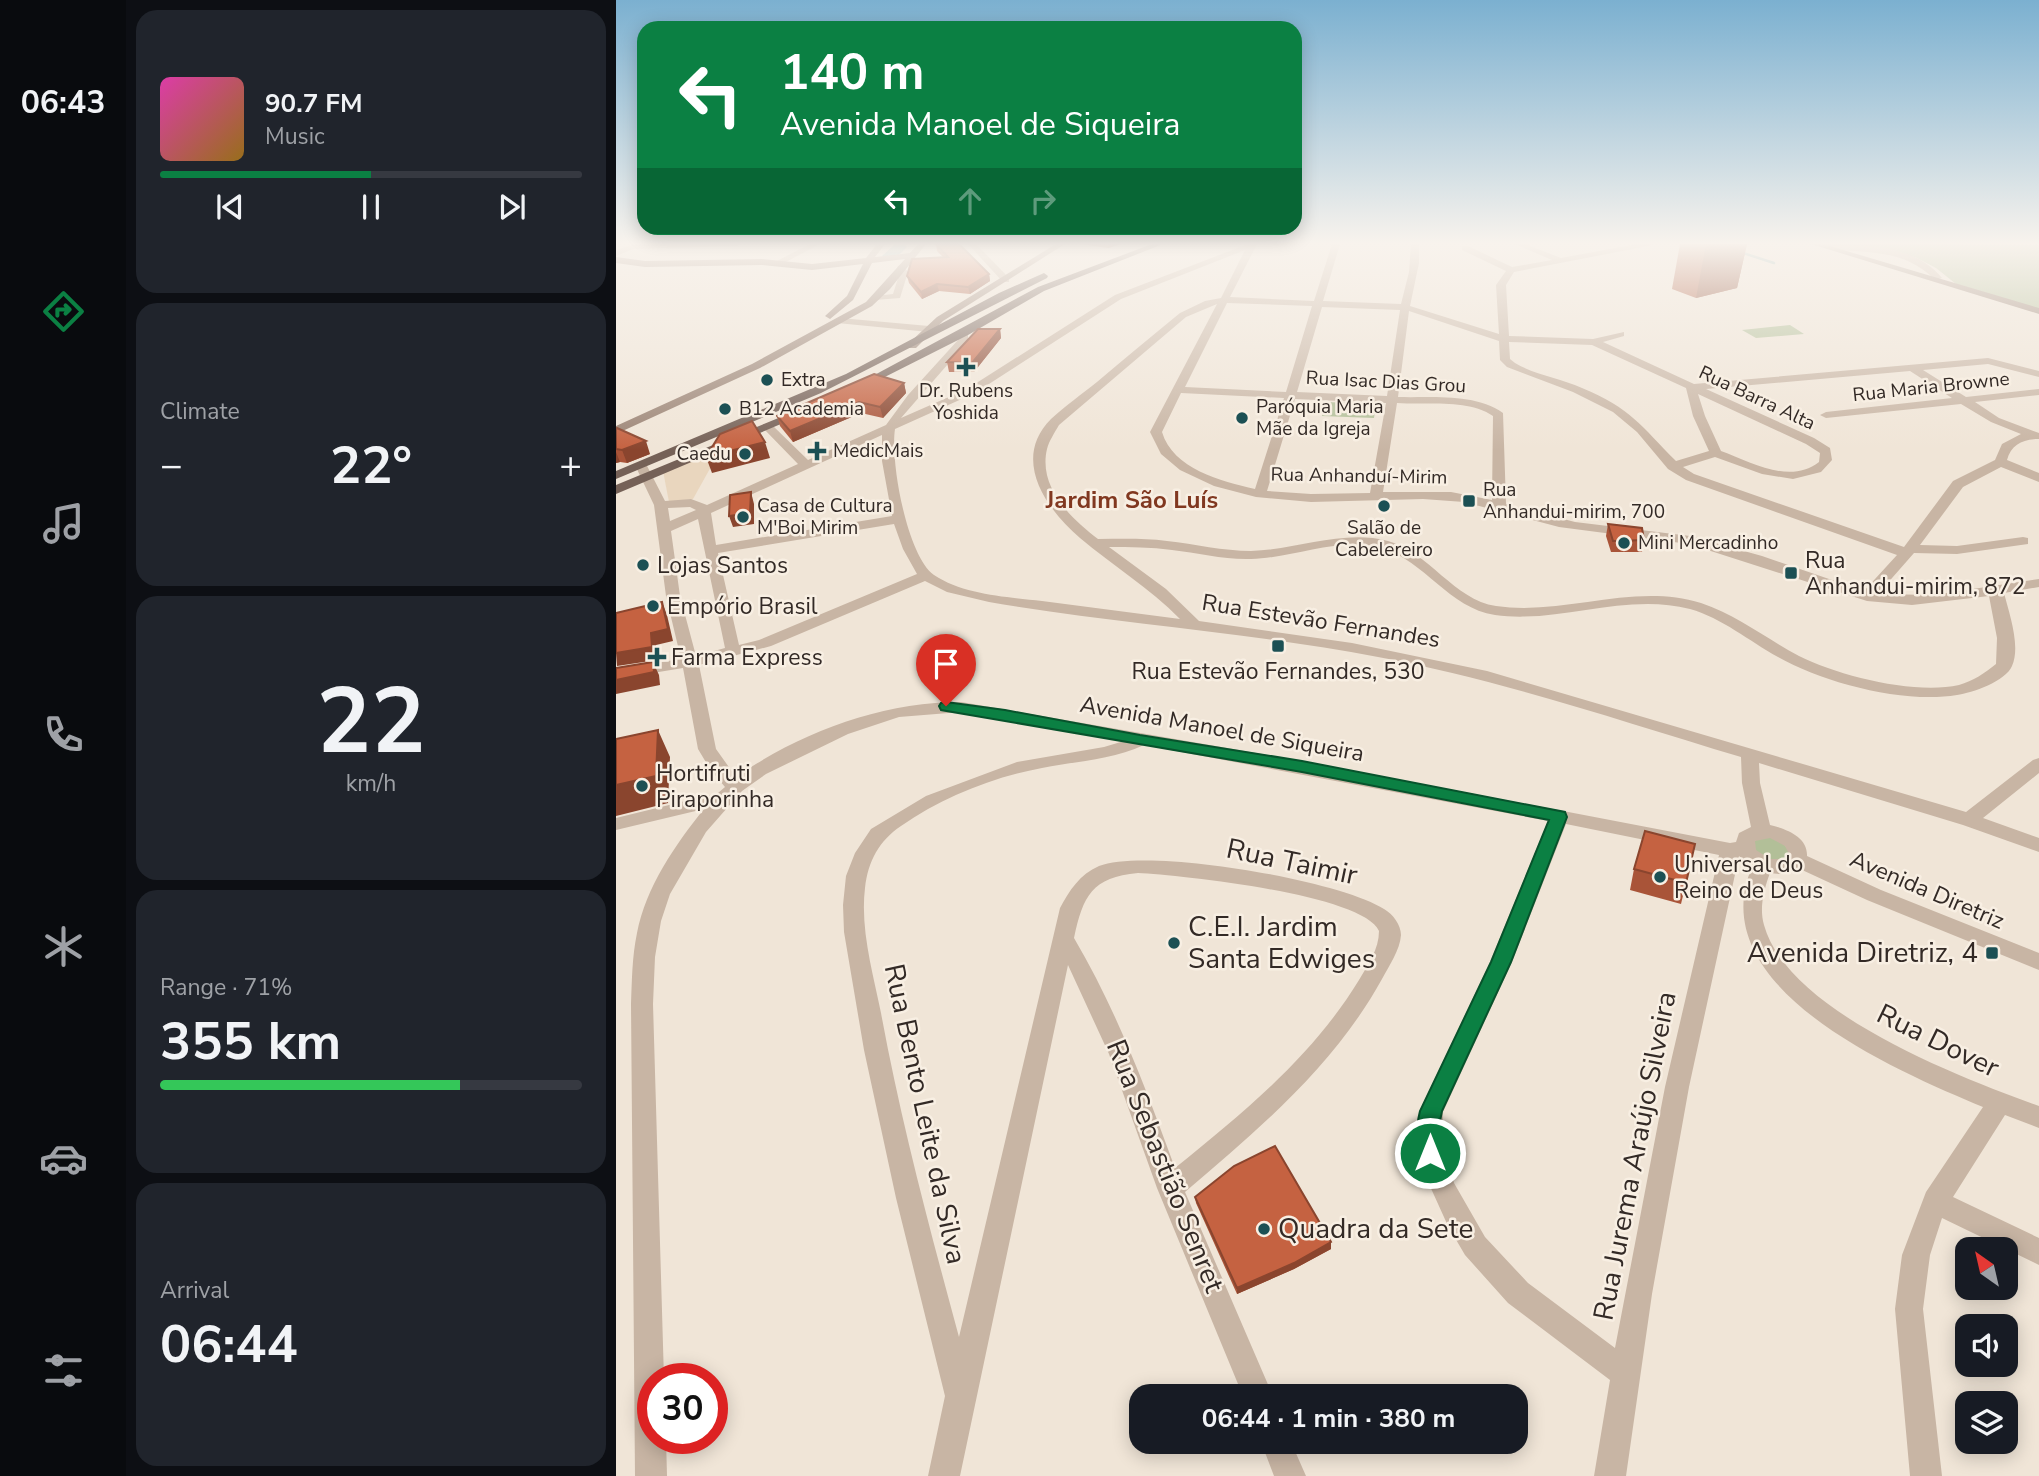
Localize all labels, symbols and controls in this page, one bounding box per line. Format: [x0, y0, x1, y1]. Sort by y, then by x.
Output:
text: 140 m [780, 39, 924, 106]
icon: left [665, 49, 756, 140]
text: 06:43 [21, 81, 105, 124]
text: 90.7 FM [265, 86, 362, 121]
text: Avenida Manoel de Siqueira [780, 103, 1181, 146]
text: Music [265, 121, 325, 152]
icon: left [878, 182, 916, 220]
icon: ahead [951, 182, 989, 220]
icon: right [1024, 182, 1062, 220]
icon: previous [211, 188, 249, 226]
icon: pause [352, 188, 390, 226]
icon: next [493, 188, 531, 226]
icon: directions [39, 287, 88, 336]
marker: Dr. Rubens Yoshida [956, 357, 976, 377]
street label: Rua Barra Alta [1695, 360, 1819, 436]
street label: Rua Isac Dias Grou [1305, 365, 1467, 399]
street label: Rua Maria Browne [1851, 366, 2011, 408]
place label: Extra [781, 367, 825, 393]
marker: Extra [759, 372, 775, 388]
place label: Dr. Rubens Yoshida [919, 378, 1013, 426]
place label: Paróquia Maria Mãe da Igreja [1256, 394, 1384, 442]
text: Climate [160, 396, 240, 427]
place label: B12 Academia [739, 396, 864, 422]
marker: B12 Academia [717, 401, 733, 417]
marker: Paróquia Maria Mãe da Igreja [1234, 410, 1250, 426]
text: 22° [330, 430, 412, 501]
place label: MedicMais [833, 438, 924, 464]
text: − [160, 440, 183, 491]
text: + [559, 440, 582, 491]
place label: Caedu [677, 441, 731, 467]
marker: MedicMais [807, 441, 827, 461]
marker: Caedu [737, 446, 753, 462]
street label: Rua Anhanduí-Mirim [1270, 461, 1448, 491]
place label: Rua Anhandui-mirim, 700 [1483, 477, 1665, 525]
district label: Jardim São Luís [1045, 484, 1218, 516]
place label: Casa de Cultura M'Boi Mirim [757, 493, 892, 541]
marker: Rua Anhandui-mirim, 700 [1461, 493, 1477, 509]
marker: Salão de Cabelereiro [1376, 498, 1392, 514]
icon: music [39, 499, 88, 548]
marker: Casa de Cultura M'Boi Mirim [735, 509, 751, 525]
place label: Salão de Cabelereiro [1335, 515, 1433, 563]
place label: Mini Mercadinho [1638, 530, 1778, 556]
marker: Mini Mercadinho [1616, 535, 1632, 551]
place label: Rua Anhandui-mirim, 872 [1805, 545, 2025, 602]
place label: Lojas Santos [657, 550, 788, 581]
marker: Lojas Santos [635, 557, 651, 573]
marker: Rua Anhandui-mirim, 872 [1783, 565, 1799, 581]
street label: Rua Estevão Fernandes [1200, 587, 1442, 655]
place label: Empório Brasil [667, 591, 818, 622]
marker: Empório Brasil [645, 598, 661, 614]
pin [916, 634, 976, 706]
marker: Rua Estevão Fernandes, 530 [1270, 638, 1286, 654]
place label: Farma Express [671, 642, 823, 673]
icon: arrive [927, 645, 965, 683]
marker: Farma Express [649, 649, 665, 665]
place label: Rua Estevão Fernandes, 530 [1131, 656, 1425, 687]
text: 22 [316, 660, 426, 784]
street label: Avenida Manoel de Siqueira [1078, 689, 1366, 769]
icon: phone [39, 710, 88, 759]
place label: Hortifruti Piraporinha [656, 758, 774, 815]
text: km/h [346, 768, 396, 799]
marker: Hortifruti Piraporinha [634, 778, 650, 794]
street label: Rua Taimir [1223, 830, 1361, 894]
street label: Avenida Diretriz [1845, 844, 2009, 936]
place label: Universal do Reino de Deus [1674, 849, 1823, 906]
marker: Universal do Reino de Deus [1652, 869, 1668, 885]
place label: C.E.I. Jardim Santa Edwiges [1188, 908, 1375, 978]
icon: climate [39, 922, 88, 971]
place label: Avenida Diretriz, 4 [1747, 934, 1978, 972]
marker: C.E.I. Jardim Santa Edwiges [1166, 935, 1182, 951]
marker: Avenida Diretriz, 4 [1984, 945, 2000, 961]
street label: Rua Bento Leite da Silva [875, 960, 975, 1268]
text: Range · 71% [160, 972, 292, 1003]
street label: Rua Jurema Araújo Silveira [1584, 988, 1686, 1324]
street label: Rua Dover [1870, 995, 2006, 1087]
text: 355 km [160, 1006, 341, 1077]
street label: Rua Sebastião Senret [1097, 1034, 1233, 1298]
position arrow [1393, 1116, 1467, 1190]
icon: car [39, 1134, 88, 1183]
place label: Quadra da Sete [1278, 1210, 1473, 1248]
marker: Quadra da Sete [1256, 1221, 1272, 1237]
north arrow [1955, 1237, 2018, 1300]
map controls [1955, 1237, 2018, 1454]
text: Arrival [160, 1275, 229, 1306]
text: 06:44 [160, 1309, 298, 1380]
button: sound [1955, 1314, 2018, 1377]
icon: filters [39, 1346, 88, 1395]
speed limit sign: 30 [637, 1363, 728, 1454]
button: layers [1955, 1391, 2018, 1454]
text: 06:44 · 1 min · 380 m [1202, 1401, 1455, 1436]

